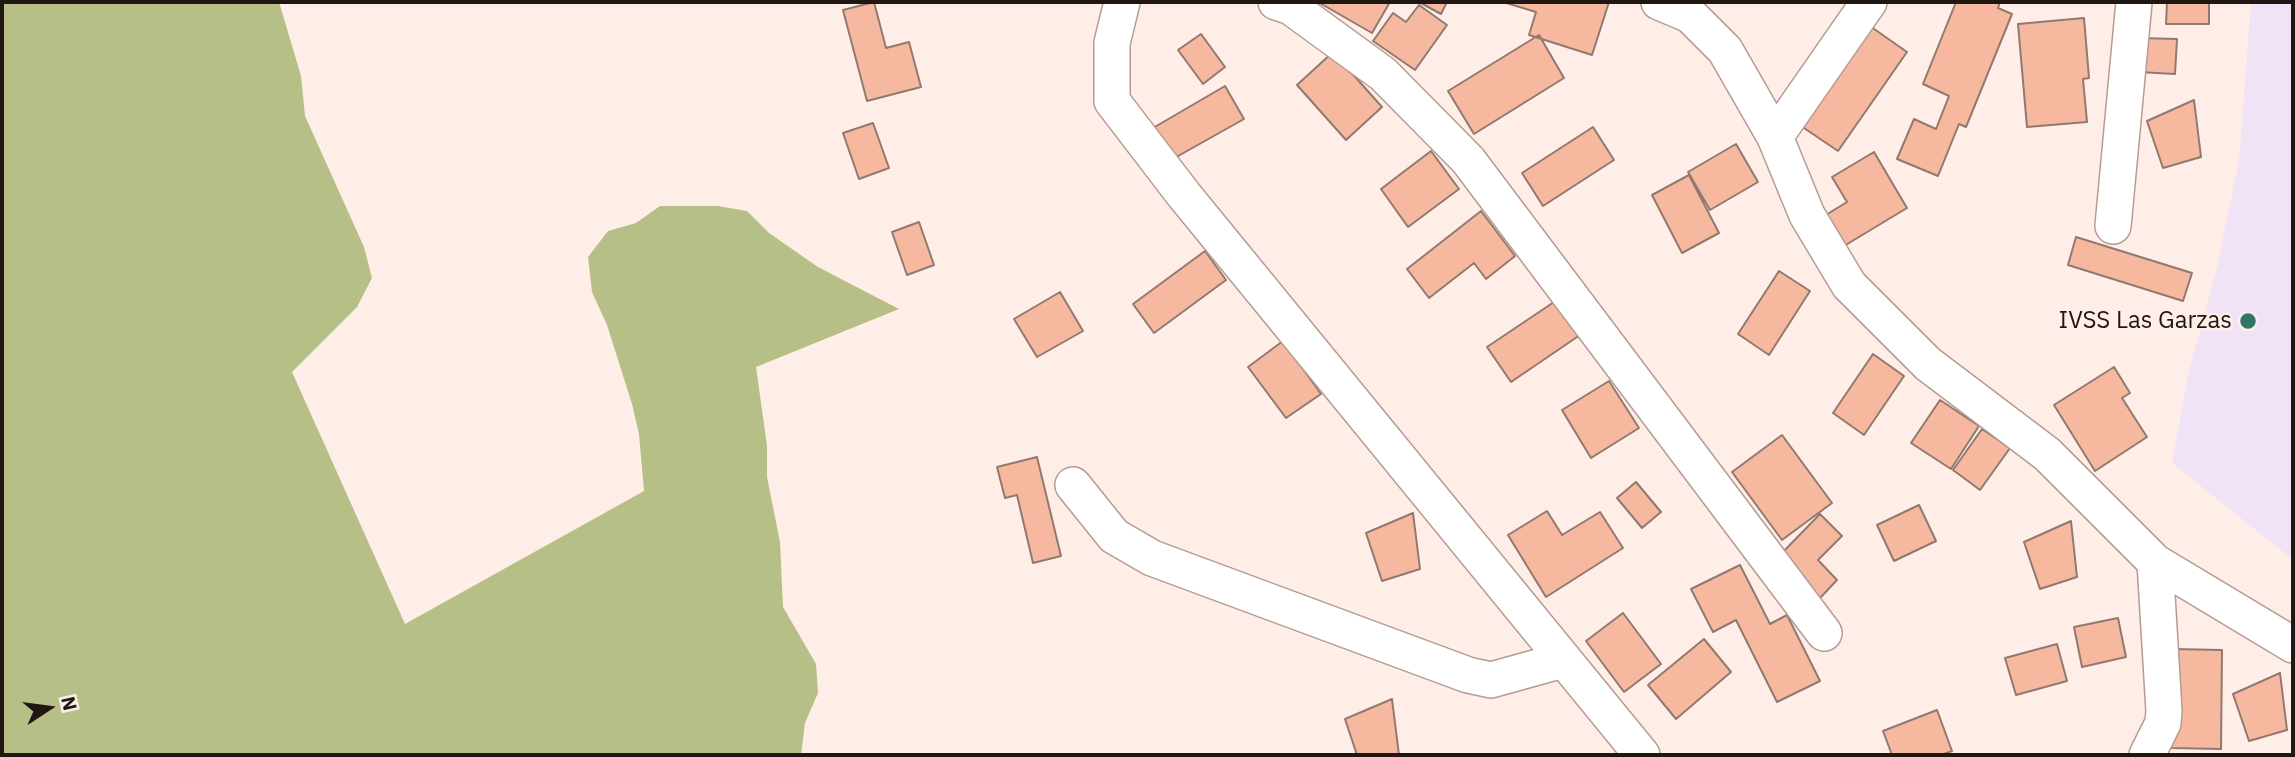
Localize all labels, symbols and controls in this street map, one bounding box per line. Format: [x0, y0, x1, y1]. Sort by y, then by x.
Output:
place label: IVSS Las Garzas [2059, 307, 2232, 335]
marker: IVSS Las Garzas [2238, 311, 2258, 331]
north arrow [14, 673, 84, 743]
text: N [56, 694, 83, 713]

